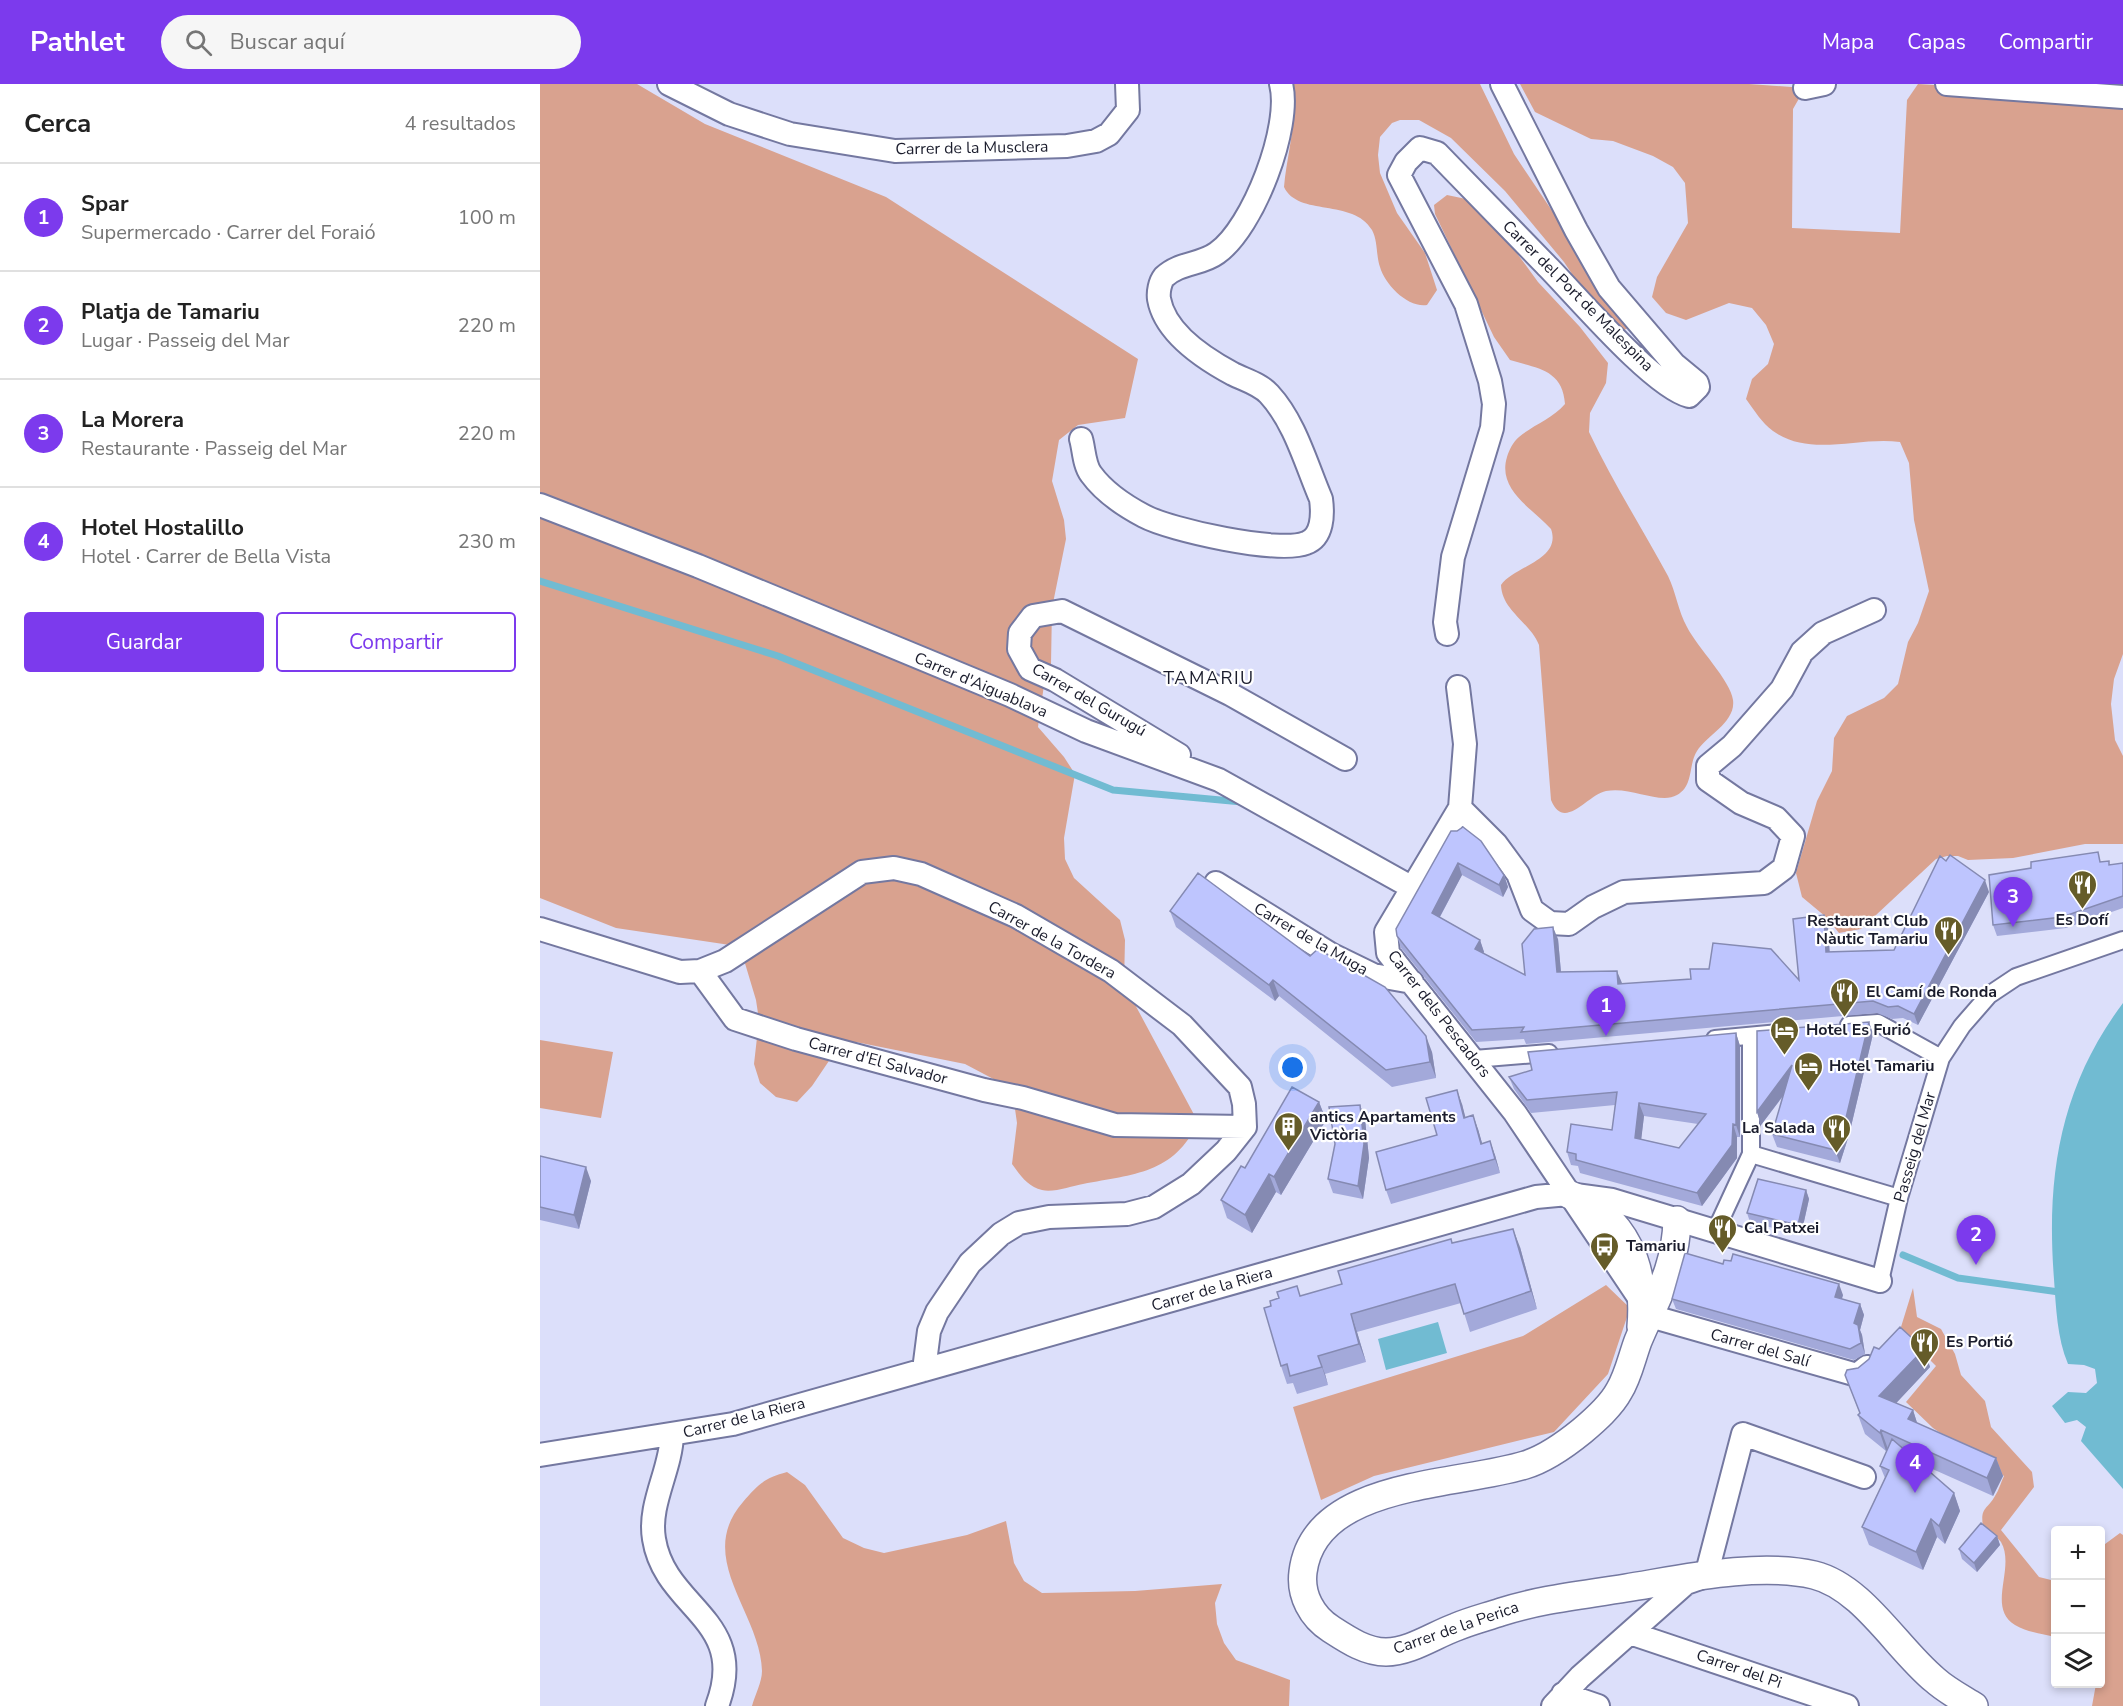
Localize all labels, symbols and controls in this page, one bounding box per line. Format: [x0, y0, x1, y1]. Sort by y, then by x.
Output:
search box [161, 15, 581, 69]
text: Pathlet [30, 23, 125, 61]
icon: search [182, 26, 215, 59]
text: Buscar aquí [230, 27, 345, 57]
text: Mapa [1822, 28, 1874, 56]
text: Capas [1907, 28, 1966, 56]
text: Compartir [1999, 28, 2093, 56]
text: Cerca [24, 106, 91, 141]
text: 4 resultados [405, 110, 516, 137]
street label: Carrer de la Musclera [895, 136, 1049, 160]
text: Spar [81, 189, 129, 219]
text: 1 [38, 204, 50, 231]
text: 100 m [458, 204, 516, 231]
street label: Carrer del Port de Malespina [1498, 216, 1658, 376]
text: Supermercado · Carrer del Foraió [81, 219, 376, 246]
text: Platja de Tamariu [81, 297, 260, 327]
text: 2 [38, 312, 50, 339]
text: 220 m [458, 312, 516, 339]
text: Lugar · Passeig del Mar [81, 327, 290, 354]
text: La Morera [81, 405, 184, 435]
text: 3 [38, 420, 50, 447]
text: 220 m [458, 420, 516, 447]
text: Restaurante · Passeig del Mar [81, 435, 347, 462]
text: Hotel Hostalillo [81, 513, 244, 543]
text: 4 [38, 528, 50, 555]
text: 230 m [458, 528, 516, 555]
text: Hotel · Carrer de Bella Vista [81, 543, 331, 570]
button: Guardar [24, 612, 264, 672]
button: Compartir [276, 612, 516, 672]
street label: Carrer d'Aiguablava [911, 647, 1051, 723]
street label: Carrer del Gurugú [1028, 658, 1150, 742]
district label: TAMARIU [1163, 666, 1255, 690]
restaurant icon: Es Dofí [2066, 868, 2098, 910]
pin: 3 [1994, 878, 2032, 927]
street label: Carrer de la Tordera [984, 896, 1120, 984]
street label: Carrer de la Muga [1250, 897, 1372, 981]
place label: Es Dofí [2056, 909, 2109, 931]
place label: Restaurant Club Nàutic Tamariu [1807, 910, 1928, 950]
restaurant icon: Restaurant Club Nàutic Tamariu [1933, 914, 1965, 956]
street label: Carrer dels Pescadors [1382, 946, 1496, 1082]
restaurant icon: El Camí de Ronda [1829, 976, 1861, 1018]
place label: El Camí de Ronda [1866, 981, 1997, 1003]
pin: 1 [1586, 986, 1626, 1036]
hotel icon: Hotel Es Furió [1769, 1014, 1801, 1056]
place label: Hotel Es Furió [1806, 1019, 1911, 1041]
street label: Carrer d'El Salvador [806, 1032, 950, 1090]
hotel icon: Hotel Tamariu [1792, 1050, 1824, 1092]
your location [1278, 1053, 1307, 1082]
place label: Hotel Tamariu [1829, 1055, 1935, 1077]
street label: Passeig del Mar [1889, 1089, 1941, 1205]
place label: antics Apartaments Victòria [1309, 1106, 1456, 1146]
building icon: antics Apartaments Victòria [1273, 1110, 1305, 1152]
restaurant icon: La Salada [1820, 1112, 1852, 1154]
place label: La Salada [1742, 1117, 1815, 1139]
restaurant icon: Cal Patxei [1707, 1212, 1739, 1254]
pin: 2 [1956, 1216, 1996, 1265]
place label: Cal Patxei [1744, 1217, 1819, 1239]
bus stop icon: Tamariu [1589, 1230, 1621, 1272]
place label: Tamariu [1626, 1235, 1686, 1257]
street label: Carrer de la Riera [1149, 1261, 1275, 1317]
street label: Carrer del Salí [1708, 1323, 1813, 1373]
restaurant icon: Es Portió [1909, 1326, 1941, 1368]
place label: Es Portió [1946, 1331, 2013, 1353]
street label: Carrer de la Riera [681, 1392, 807, 1444]
pin: 4 [1896, 1444, 1934, 1493]
map controls [2051, 1526, 2105, 1688]
button: + [2051, 1526, 2105, 1580]
button: − [2051, 1580, 2105, 1634]
street label: Carrer de la Perica [1390, 1596, 1522, 1660]
button: layers [2051, 1634, 2105, 1688]
street label: Carrer del Pi [1693, 1644, 1785, 1694]

